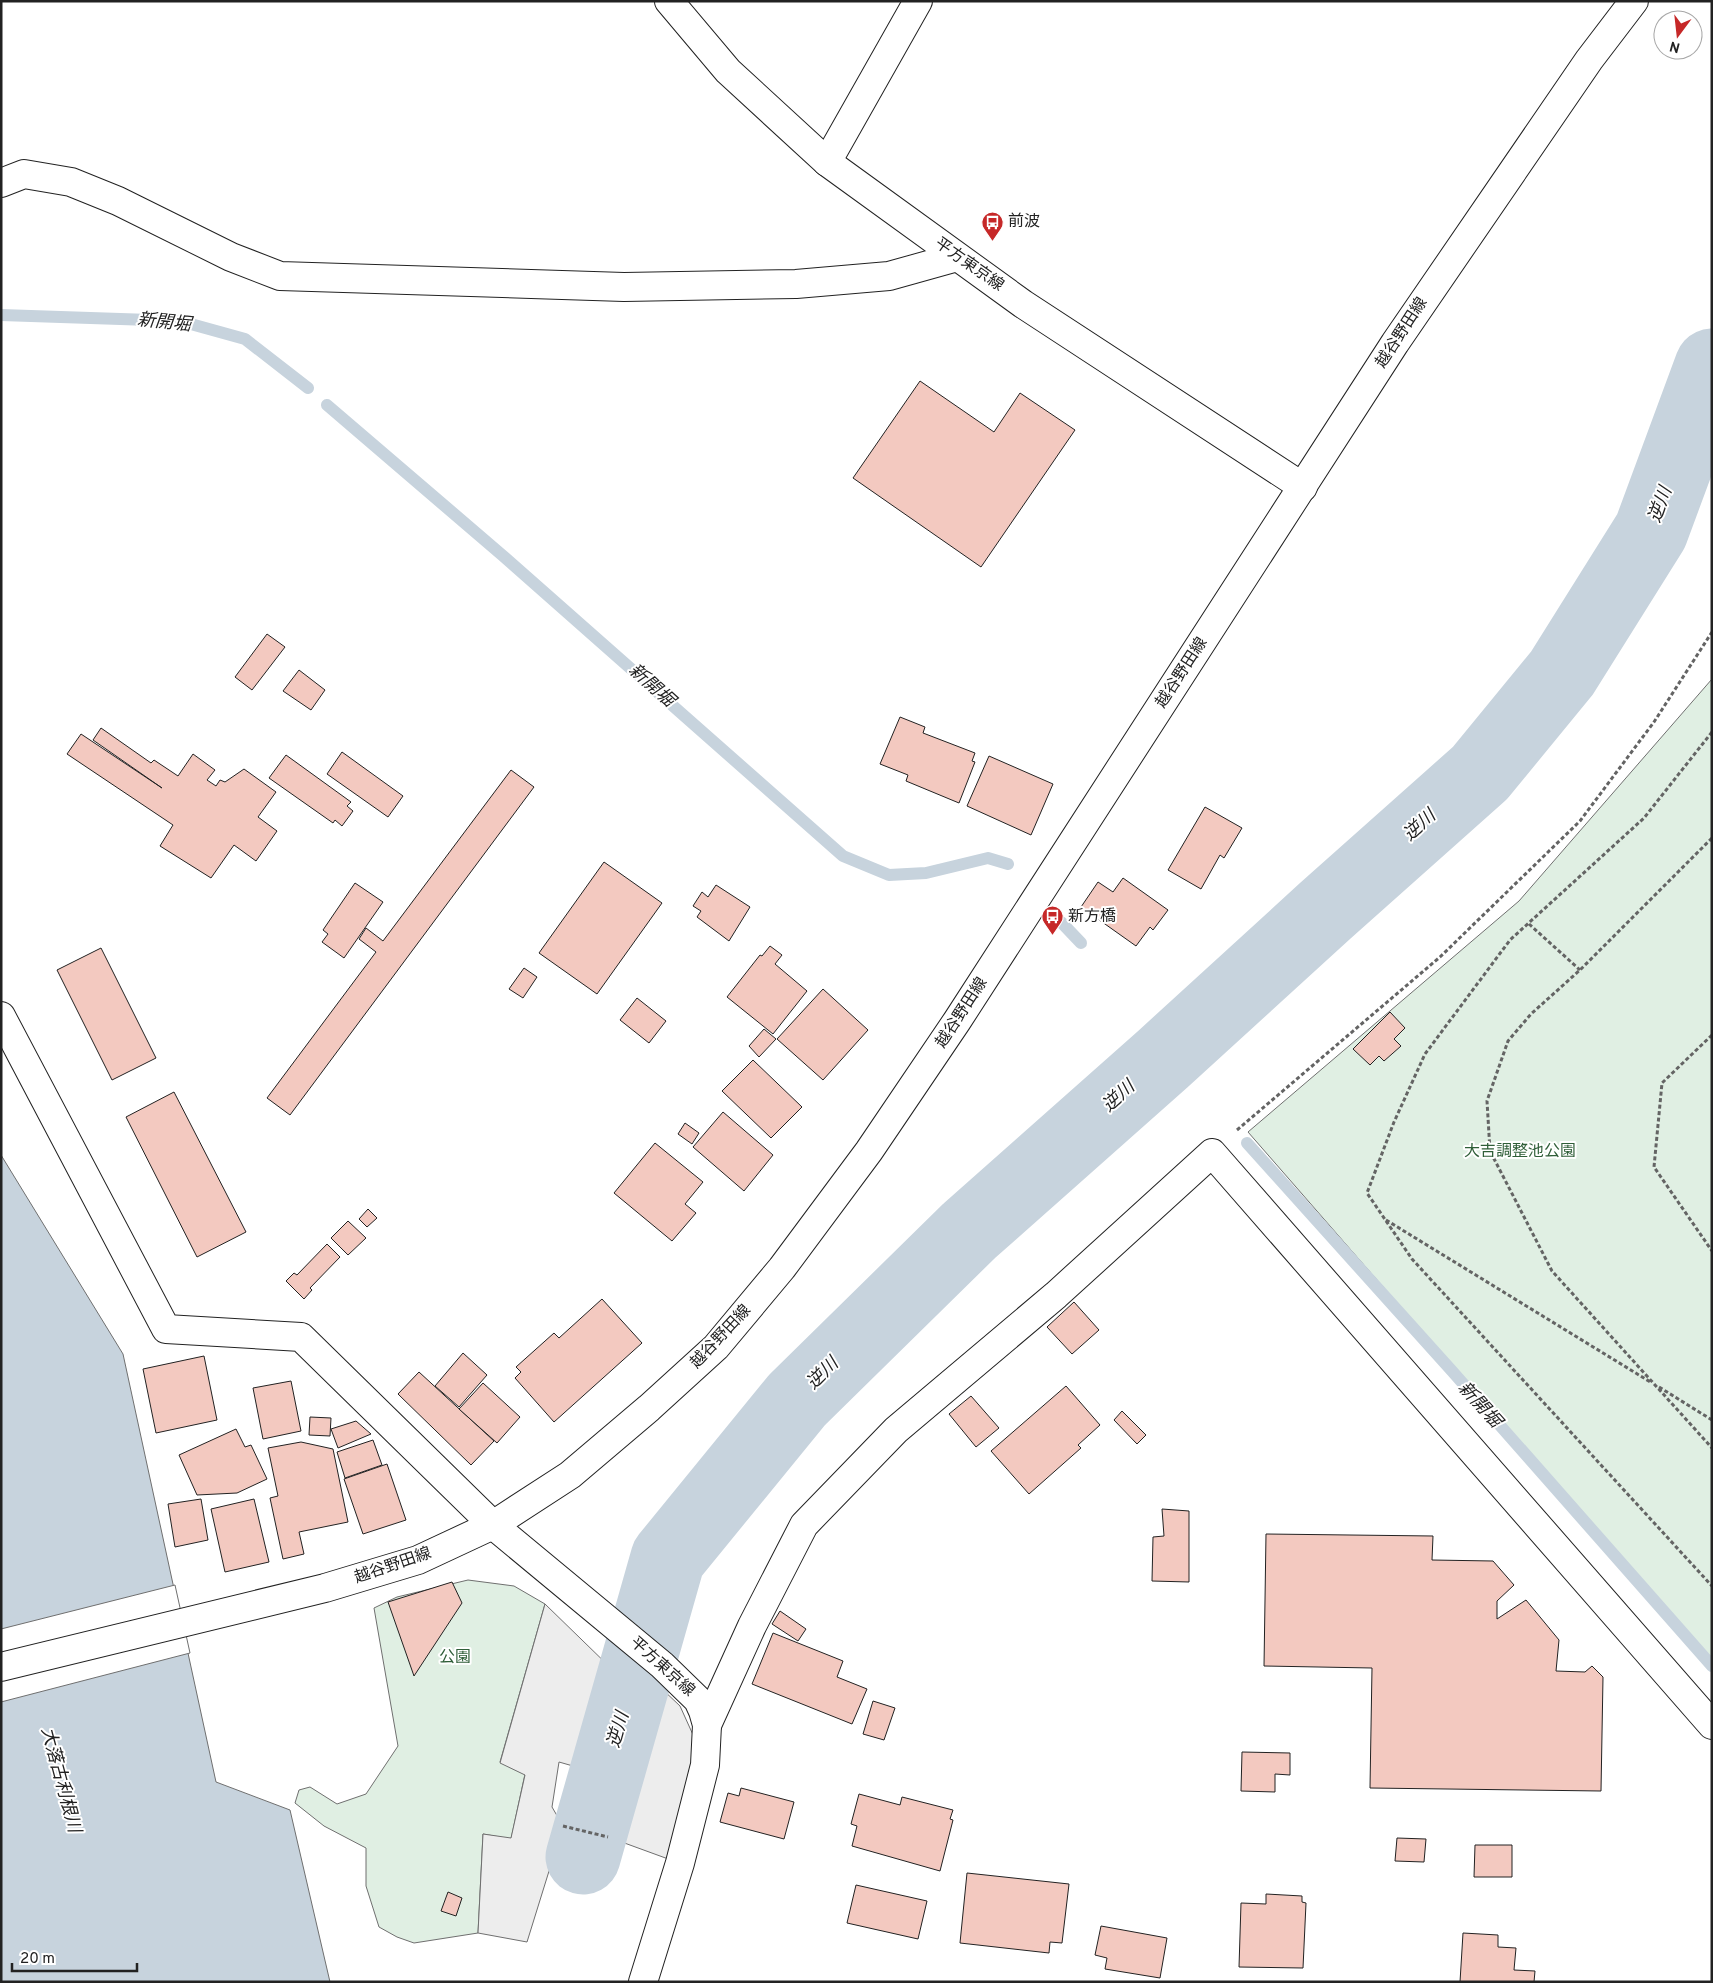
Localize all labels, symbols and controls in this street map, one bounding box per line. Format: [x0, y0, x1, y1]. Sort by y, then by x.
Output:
north arrow [1653, 10, 1703, 60]
text: N [1668, 37, 1682, 56]
bus stop icon: 前波 [980, 210, 1004, 241]
place label: 前波 [1008, 212, 1040, 232]
street label: 平方東京線 [930, 234, 1008, 296]
street label: 越谷野田線 [1372, 294, 1432, 372]
water label: 新開堀 [136, 309, 195, 338]
water label: 逆川 [1644, 482, 1679, 526]
street label: 越谷野田線 [1152, 634, 1212, 712]
water label: 新開堀 [623, 659, 681, 715]
water label: 逆川 [1399, 804, 1443, 847]
bus stop icon: 新方橋 [1040, 905, 1064, 936]
place label: 新方橋 [1068, 907, 1116, 927]
street label: 越谷野田線 [932, 974, 992, 1052]
water label: 逆川 [1098, 1075, 1142, 1118]
park label: 大吉調整池公園 [1464, 1142, 1576, 1162]
street label: 越谷野田線 [686, 1301, 756, 1373]
water label: 逆川 [802, 1352, 845, 1395]
water label: 新開堀 [1452, 1377, 1508, 1435]
street label: 越谷野田線 [352, 1544, 434, 1588]
street label: 平方東京線 [626, 1633, 698, 1701]
park label: 公園 [439, 1648, 471, 1668]
water label: 逆川 [603, 1708, 636, 1750]
water label: 大落古利根川 [35, 1725, 86, 1837]
scale bar [12, 1940, 138, 1972]
text: 20 m [20, 1950, 55, 1969]

